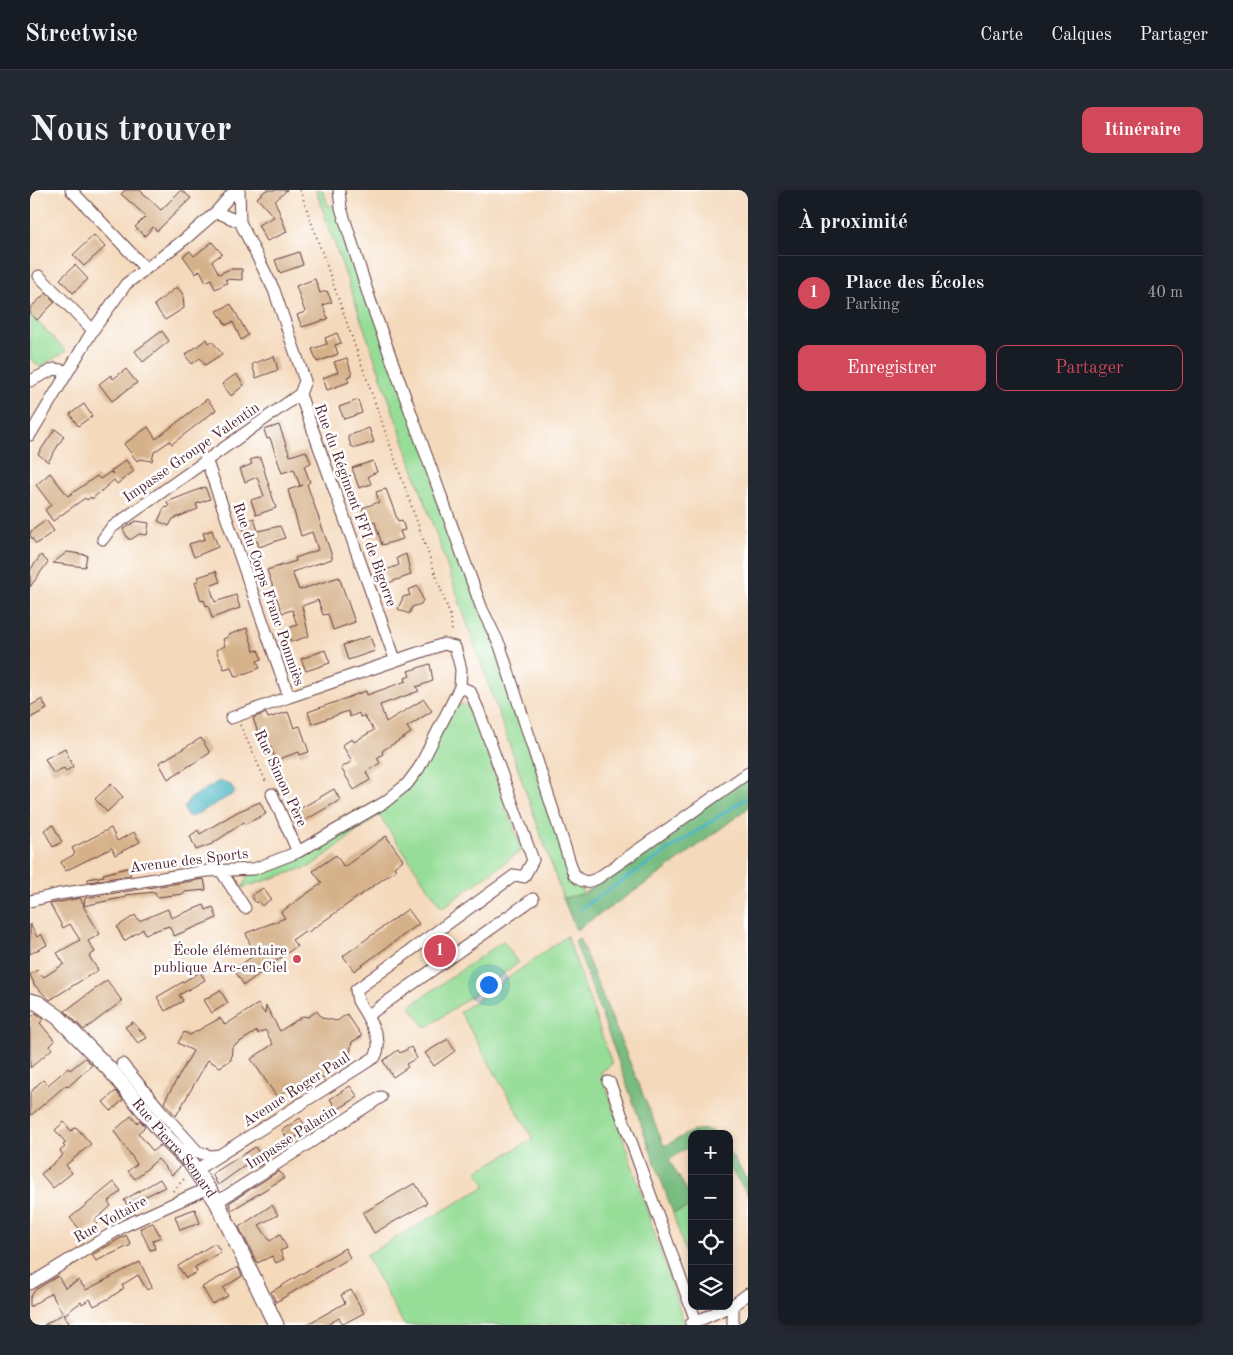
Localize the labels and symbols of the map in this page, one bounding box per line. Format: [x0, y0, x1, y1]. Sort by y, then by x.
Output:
street label: Impasse Groupe Valentin [121, 400, 263, 506]
street label: Rue du Régiment FFI de Bigorre [311, 402, 398, 609]
street label: Rue du Corps Franc Pommiès [229, 501, 306, 688]
street label: Rue Simon Père [251, 728, 309, 829]
street label: Avenue des Sports [129, 847, 250, 876]
pin: 1 [424, 932, 456, 970]
place label: École élémentaire publique Arc-en-Ciel [153, 941, 287, 976]
marker: École élémentaire publique Arc-en-Ciel [291, 953, 303, 965]
your location [476, 972, 502, 998]
street label: Avenue Roger Paul [241, 1050, 353, 1130]
street label: Rue Pierre Semard [128, 1096, 218, 1201]
street label: Impasse Palacin [244, 1104, 340, 1173]
street label: Rue Voltaire [72, 1194, 150, 1247]

